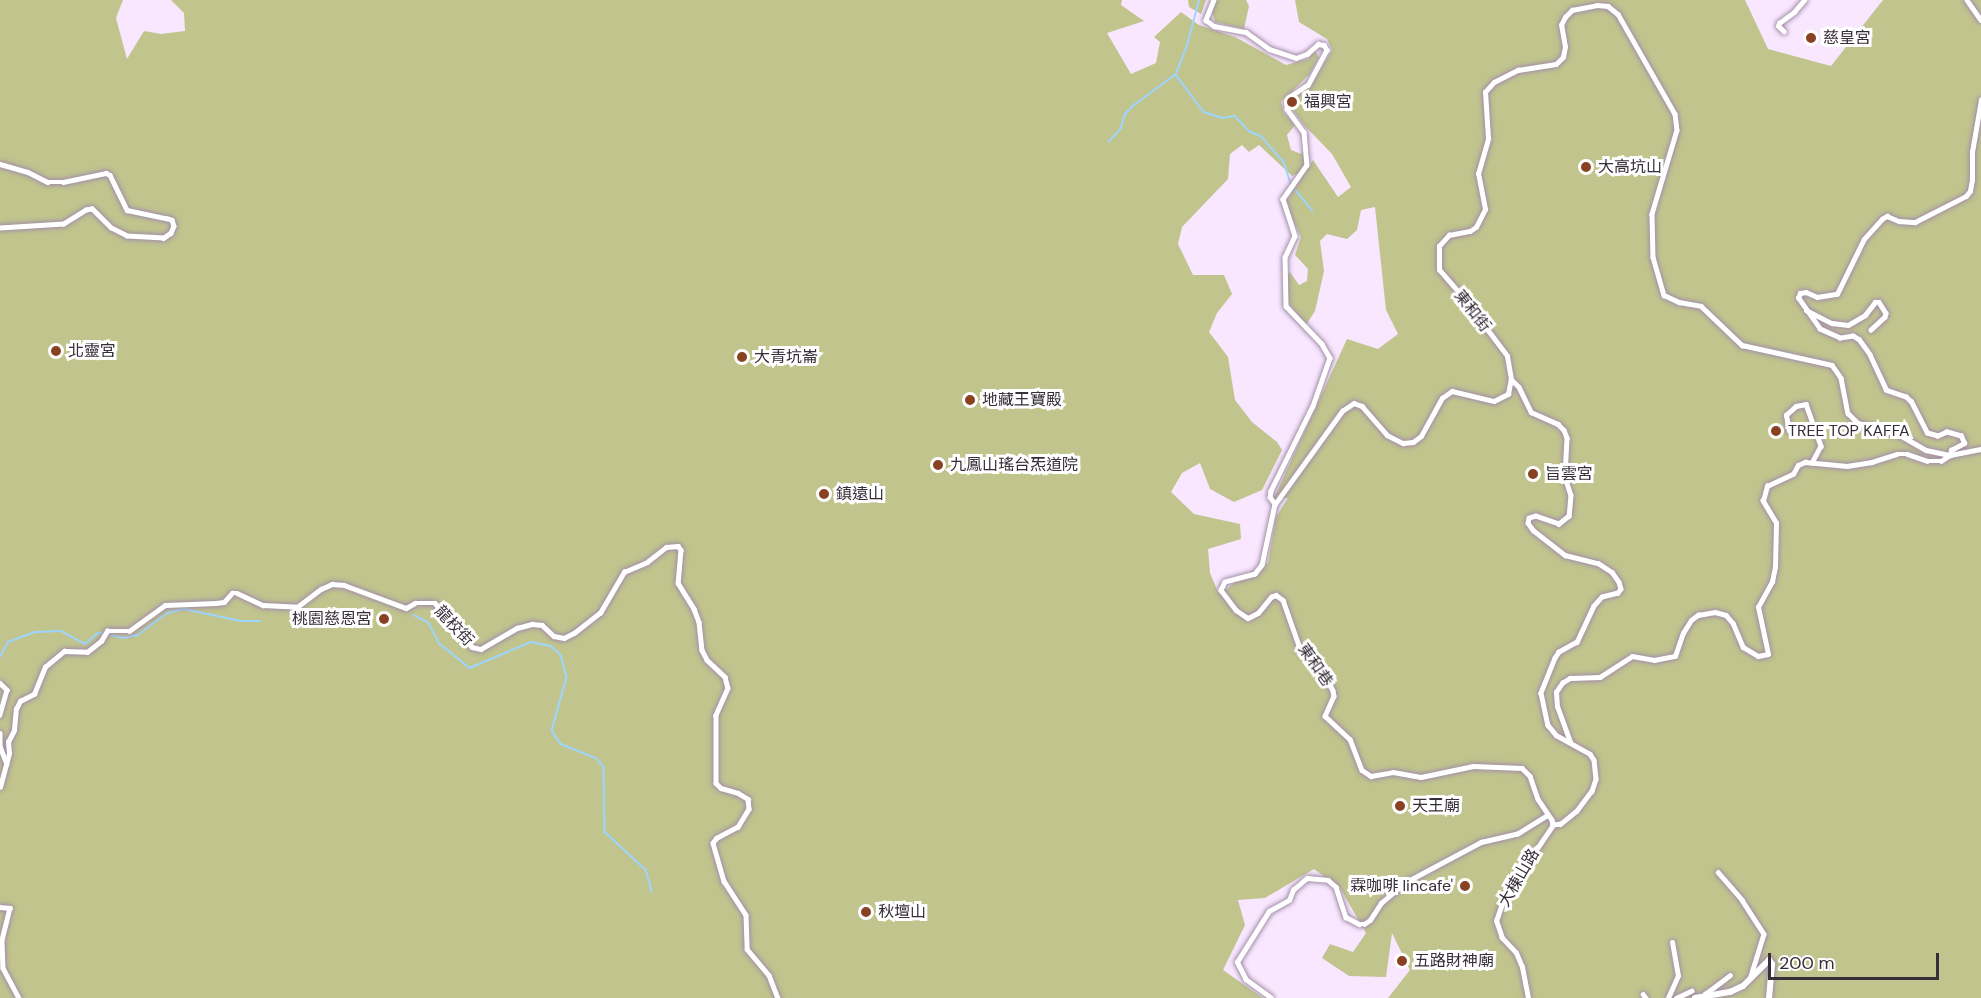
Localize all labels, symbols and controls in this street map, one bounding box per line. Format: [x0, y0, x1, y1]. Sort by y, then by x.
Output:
place label: 慈皇宮 [1823, 28, 1871, 48]
marker: 慈皇宮 [1804, 31, 1818, 45]
place label: 福興宮 [1304, 92, 1352, 112]
marker: 福興宮 [1285, 95, 1299, 109]
place label: 大高坑山 [1598, 157, 1662, 177]
marker: 大高坑山 [1579, 160, 1593, 174]
street label: 東和街 [1450, 286, 1494, 336]
place label: 北靈宮 [68, 341, 116, 361]
marker: 北靈宮 [49, 344, 63, 358]
place label: 大青坑崙 [754, 347, 818, 367]
marker: 大青坑崙 [735, 350, 749, 364]
place label: 地藏王寶殿 [982, 390, 1062, 410]
marker: 地藏王寶殿 [963, 393, 977, 407]
place label: TREE TOP KAFFA [1788, 421, 1910, 441]
marker: TREE TOP KAFFA [1769, 424, 1783, 438]
place label: 九鳳山瑤台炁道院 [950, 455, 1078, 475]
marker: 九鳳山瑤台炁道院 [931, 458, 945, 472]
place label: 旨雲宮 [1545, 464, 1593, 484]
marker: 旨雲宮 [1526, 467, 1540, 481]
place label: 鎮遠山 [836, 484, 884, 504]
marker: 鎮遠山 [817, 487, 831, 501]
street label: 龍校街 [431, 602, 477, 650]
place label: 桃園慈恩宮 [292, 609, 372, 629]
marker: 桃園慈恩宮 [377, 612, 391, 626]
street label: 東和巷 [1293, 640, 1337, 690]
place label: 天王廟 [1412, 796, 1460, 816]
marker: 天王廟 [1393, 799, 1407, 813]
street label: 大棟山路 [1495, 845, 1543, 911]
place label: 霖咖啡 lincafe' [1350, 876, 1453, 896]
marker: 霖咖啡 lincafe' [1458, 879, 1472, 893]
place label: 秋壇山 [878, 902, 926, 922]
marker: 秋壇山 [859, 905, 873, 919]
scale bar [1771, 941, 1942, 979]
place label: 五路財神廟 [1414, 951, 1494, 971]
text: 200 m [1779, 951, 1835, 975]
marker: 五路財神廟 [1395, 954, 1409, 968]

